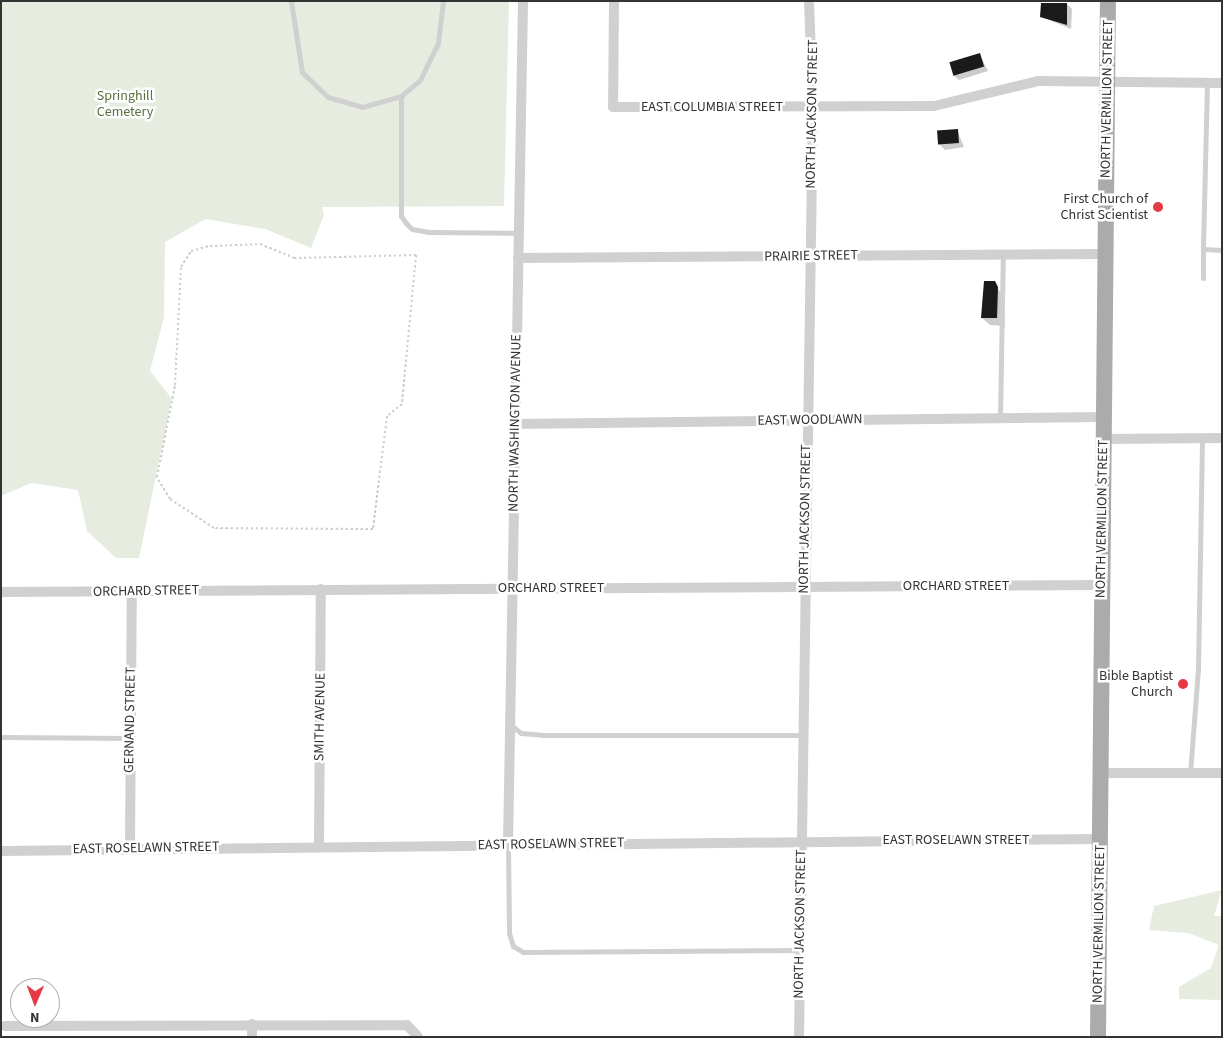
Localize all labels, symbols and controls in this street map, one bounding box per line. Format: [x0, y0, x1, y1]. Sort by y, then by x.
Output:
street label: NORTH VERMILION STREET [1097, 20, 1117, 178]
street label: NORTH JACKSON STREET [802, 39, 822, 189]
park label: Springhill Cemetery [97, 88, 153, 120]
street label: EAST COLUMBIA STREET [641, 99, 783, 115]
place label: First Church of Christ Scientist [1061, 191, 1148, 223]
marker: First Church of Christ Scientist [1152, 201, 1164, 213]
street label: PRAIRIE STREET [764, 247, 858, 265]
street label: NORTH WASHINGTON AVENUE [505, 334, 525, 512]
street label: EAST WOODLAWN [757, 411, 863, 429]
street label: NORTH VERMILION STREET [1092, 440, 1112, 598]
street label: NORTH JACKSON STREET [795, 444, 815, 594]
street label: ORCHARD STREET [903, 578, 1009, 594]
street label: ORCHARD STREET [498, 580, 604, 596]
street label: ORCHARD STREET [93, 582, 199, 600]
street label: GERNAND STREET [121, 667, 139, 773]
place label: Bible Baptist Church [1099, 668, 1173, 700]
street label: SMITH AVENUE [311, 673, 329, 761]
marker: Bible Baptist Church [1177, 678, 1189, 690]
street label: EAST ROSELAWN STREET [883, 832, 1029, 848]
street label: EAST ROSELAWN STREET [477, 834, 625, 854]
street label: EAST ROSELAWN STREET [72, 838, 220, 858]
street label: NORTH VERMILION STREET [1089, 845, 1109, 1003]
street label: NORTH JACKSON STREET [790, 849, 810, 999]
north arrow [10, 978, 60, 1028]
text: N [30, 1007, 40, 1027]

